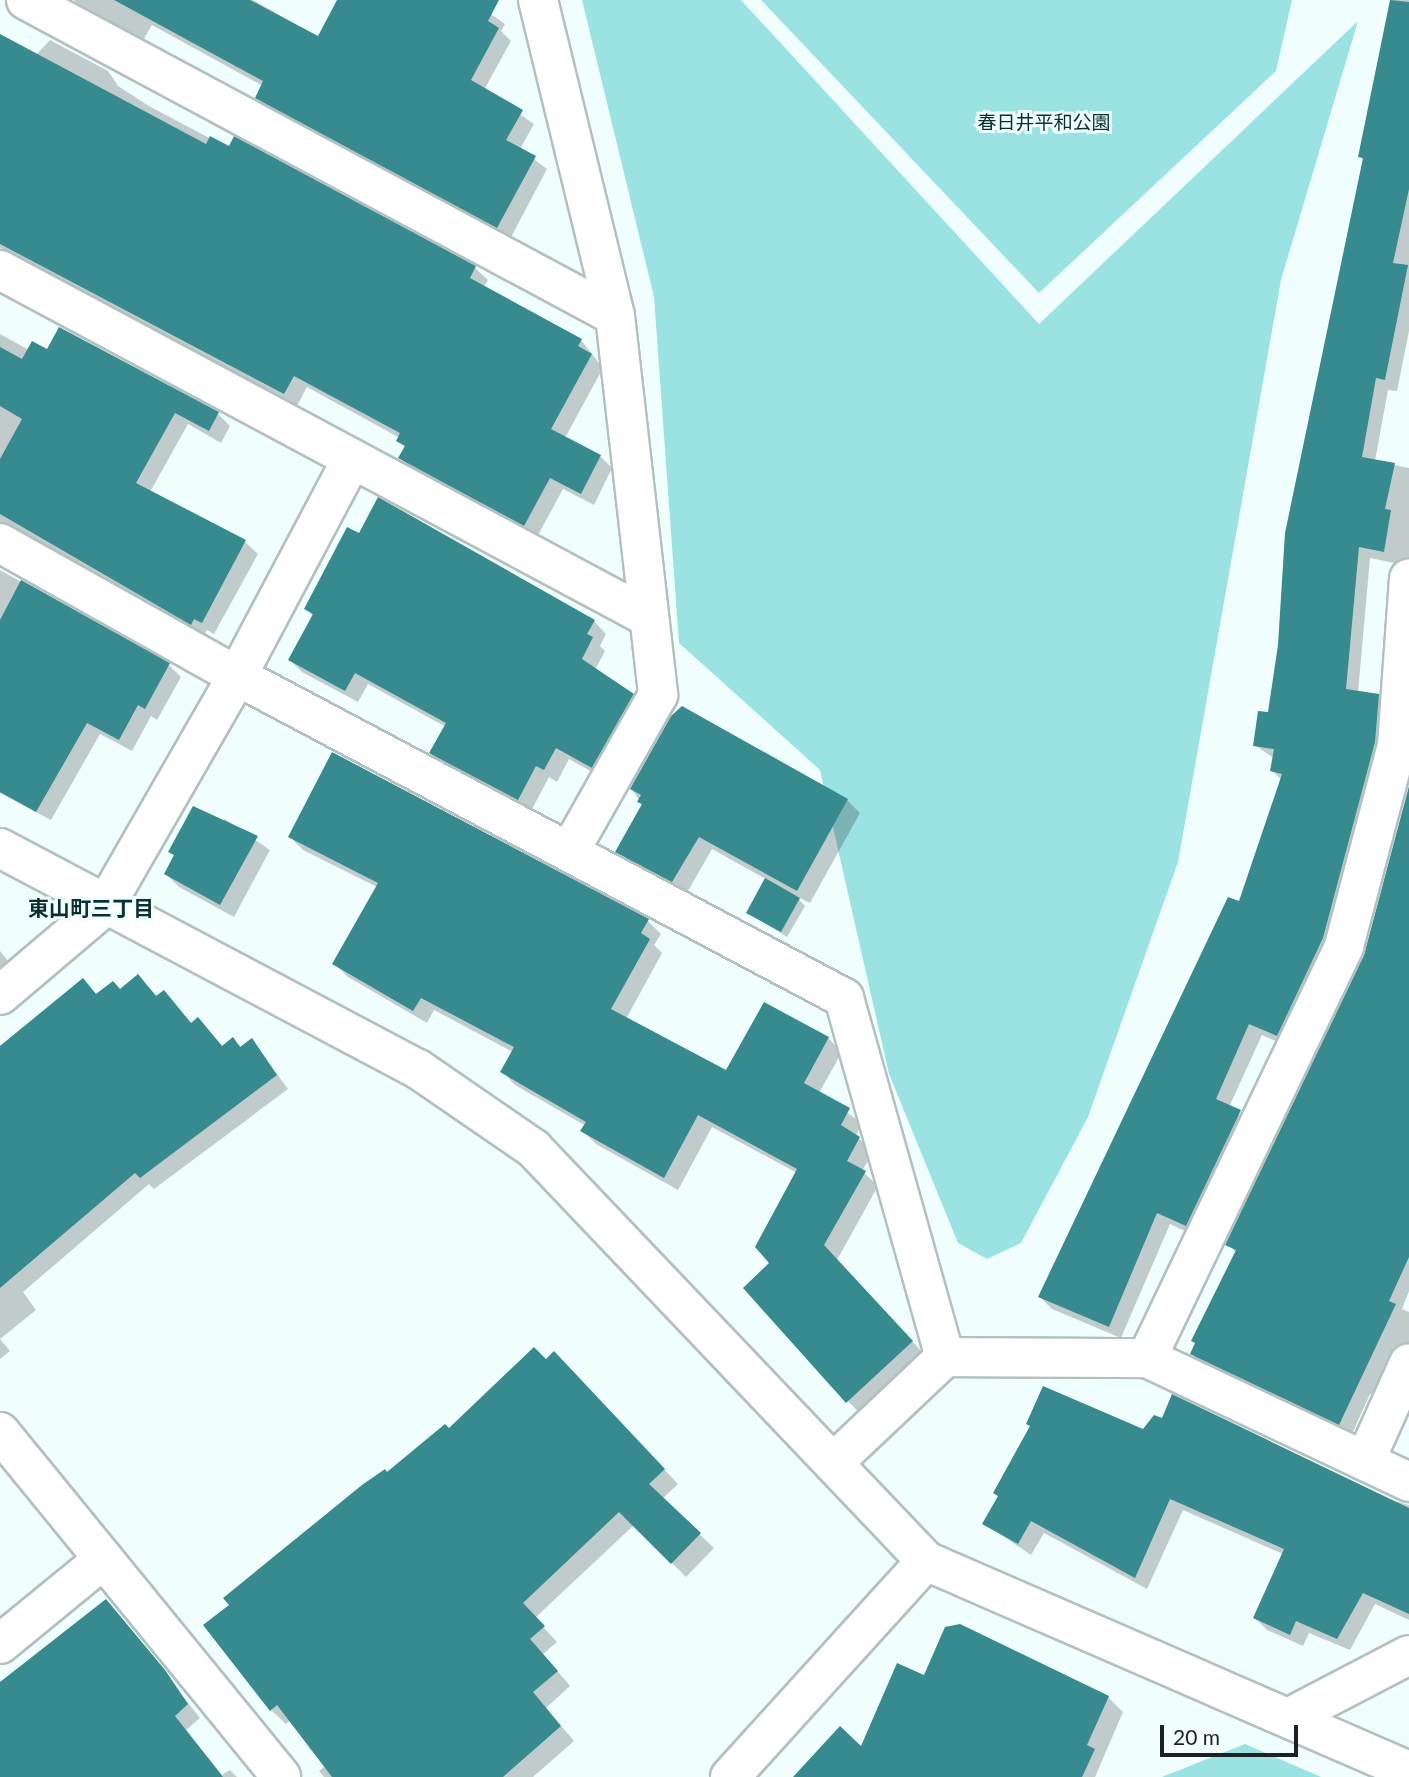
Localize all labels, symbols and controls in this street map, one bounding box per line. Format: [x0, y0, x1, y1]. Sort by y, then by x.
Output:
park label: 春日井平和公園 [978, 111, 1110, 133]
district label: 東山町三丁目 [28, 895, 154, 921]
scale bar [1164, 1710, 1302, 1754]
text: 20 m [1173, 1724, 1220, 1749]

